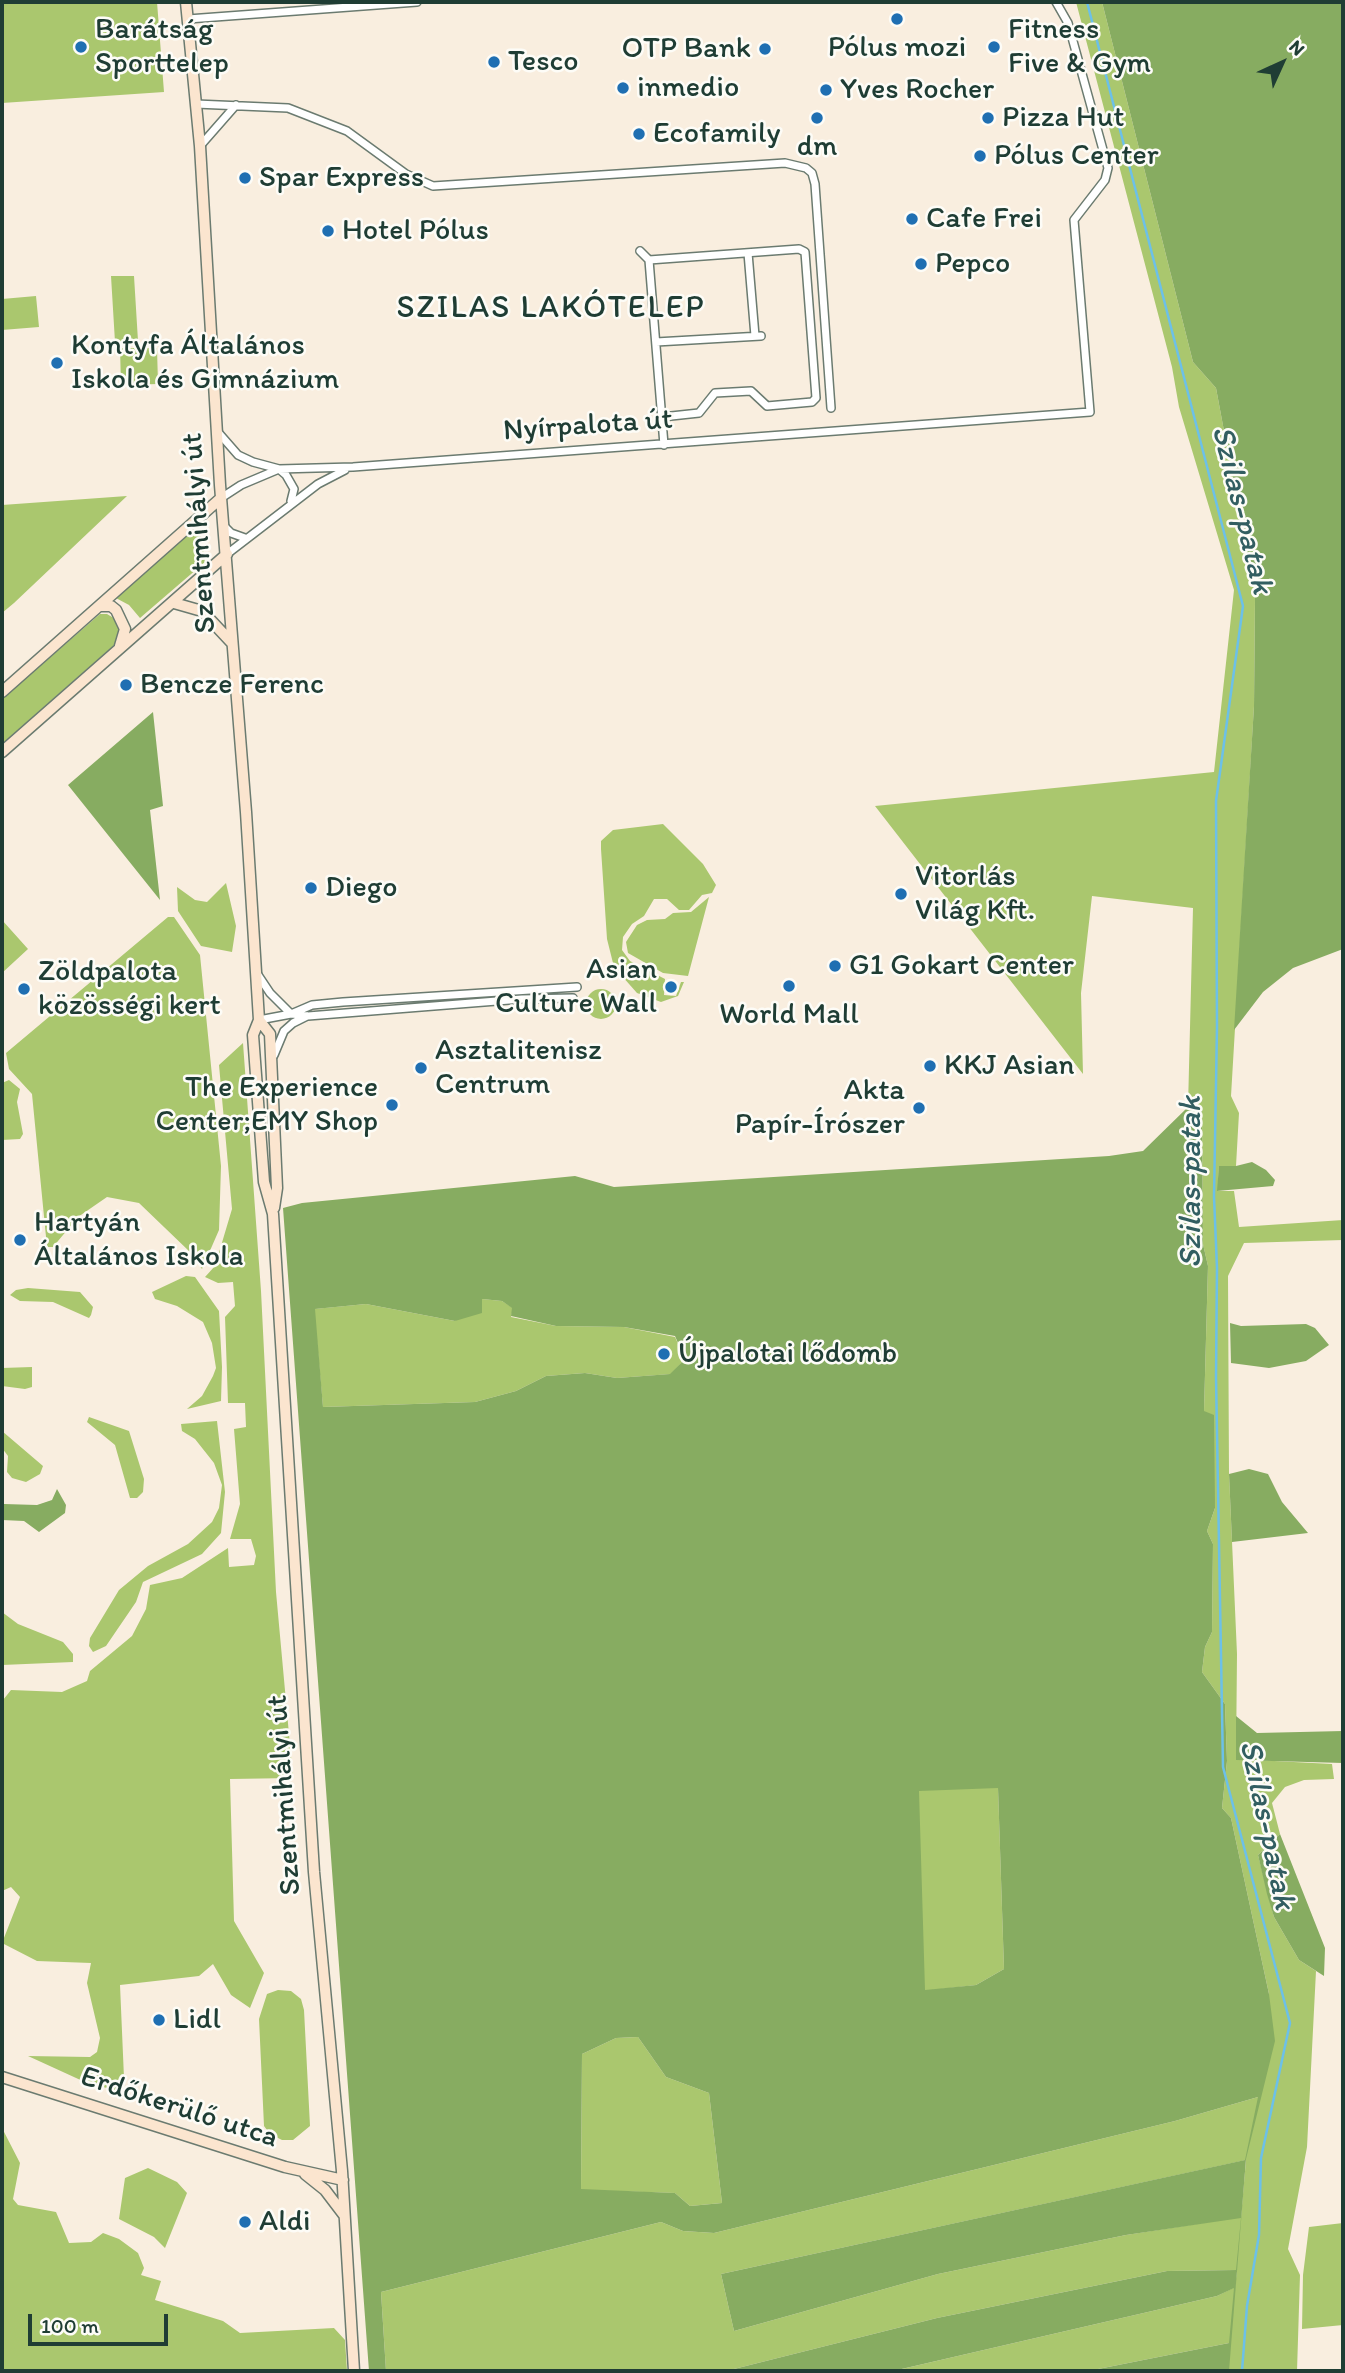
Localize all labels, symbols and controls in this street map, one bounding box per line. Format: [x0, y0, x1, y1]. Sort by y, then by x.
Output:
marker: Pólus mozi [889, 11, 905, 27]
place label: Barátság Sporttelep [95, 12, 229, 82]
place label: Fitness Five & Gym [1008, 12, 1151, 82]
north arrow [1247, 28, 1317, 98]
place label: Pólus mozi [828, 30, 966, 66]
place label: OTP Bank [622, 31, 751, 67]
text: N [1285, 35, 1310, 60]
marker: Barátság Sporttelep [73, 39, 89, 55]
marker: Fitness Five & Gym [986, 39, 1002, 55]
marker: OTP Bank [757, 41, 773, 57]
place label: Tesco [508, 44, 578, 80]
marker: Tesco [486, 54, 502, 70]
place label: inmedio [637, 70, 739, 106]
place label: Yves Rocher [840, 72, 994, 108]
marker: inmedio [615, 80, 631, 96]
marker: Yves Rocher [818, 82, 834, 98]
place label: Pizza Hut [1002, 100, 1125, 136]
marker: dm [809, 110, 825, 126]
marker: Pizza Hut [980, 110, 996, 126]
place label: Ecofamily [653, 116, 780, 152]
marker: Ecofamily [631, 126, 647, 142]
place label: dm [797, 129, 837, 165]
place label: Pólus Center [994, 138, 1159, 174]
marker: Pólus Center [972, 148, 988, 164]
place label: Spar Express [259, 160, 424, 196]
marker: Spar Express [237, 170, 253, 186]
place label: Cafe Frei [926, 201, 1042, 237]
marker: Cafe Frei [904, 211, 920, 227]
place label: Hotel Pólus [342, 213, 489, 249]
marker: Hotel Pólus [320, 223, 336, 239]
place label: Pepco [935, 246, 1010, 282]
marker: Pepco [913, 256, 929, 272]
district label: SZILAS LAKÓTELEP [398, 290, 704, 328]
place label: Kontyfa Általános Iskola és Gimnázium [71, 328, 339, 398]
marker: Kontyfa Általános Iskola és Gimnázium [49, 355, 65, 371]
street label: Nyírpalota út [502, 402, 674, 450]
water label: Szilas-patak [1202, 422, 1280, 598]
street label: Szentmihályi út [175, 431, 225, 635]
place label: Bencze Ferenc [140, 667, 324, 703]
marker: Bencze Ferenc [118, 677, 134, 693]
place label: Vitorlás Világ Kft. [915, 859, 1035, 930]
place label: Diego [325, 870, 397, 906]
marker: Diego [303, 880, 319, 896]
marker: Vitorlás Világ Kft. [893, 886, 909, 902]
place label: G1 Gokart Center [849, 948, 1074, 984]
place label: Asian Culture Wall [495, 952, 657, 1023]
place label: Zöldpalota közösségi kert [38, 954, 221, 1024]
marker: G1 Gokart Center [827, 958, 843, 974]
marker: World Mall [781, 978, 797, 994]
marker: Asian Culture Wall [663, 979, 679, 995]
marker: Zöldpalota közösségi kert [16, 981, 32, 997]
place label: World Mall [719, 997, 859, 1033]
place label: Asztalitenisz Centrum [435, 1033, 602, 1104]
place label: KKJ Asian [944, 1048, 1074, 1084]
marker: KKJ Asian [922, 1058, 938, 1074]
marker: Asztalitenisz Centrum [413, 1060, 429, 1076]
place label: The Experience Center;EMY Shop [155, 1070, 378, 1140]
place label: Akta Papír-Írószer [735, 1073, 905, 1144]
water label: Szilas-patak [1173, 1096, 1211, 1268]
marker: The Experience Center;EMY Shop [384, 1097, 400, 1113]
marker: Akta Papír-Írószer [911, 1100, 927, 1116]
place label: Hartyán Általános Iskola [34, 1205, 243, 1276]
marker: Hartyán Általános Iskola [12, 1232, 28, 1248]
place label: Újpalotai lődomb [678, 1336, 897, 1372]
marker: Újpalotai lődomb [656, 1346, 672, 1362]
street label: Szentmihályi út [260, 1693, 310, 1897]
water label: Szilas-patak [1229, 1737, 1303, 1913]
place label: Lidl [173, 2002, 221, 2038]
marker: Lidl [151, 2012, 167, 2028]
street label: Erdőkerülő utca [76, 2059, 282, 2157]
place label: Aldi [259, 2204, 310, 2240]
marker: Aldi [237, 2214, 253, 2230]
scale bar [32, 2300, 172, 2344]
text: 100 m [41, 2313, 99, 2338]

